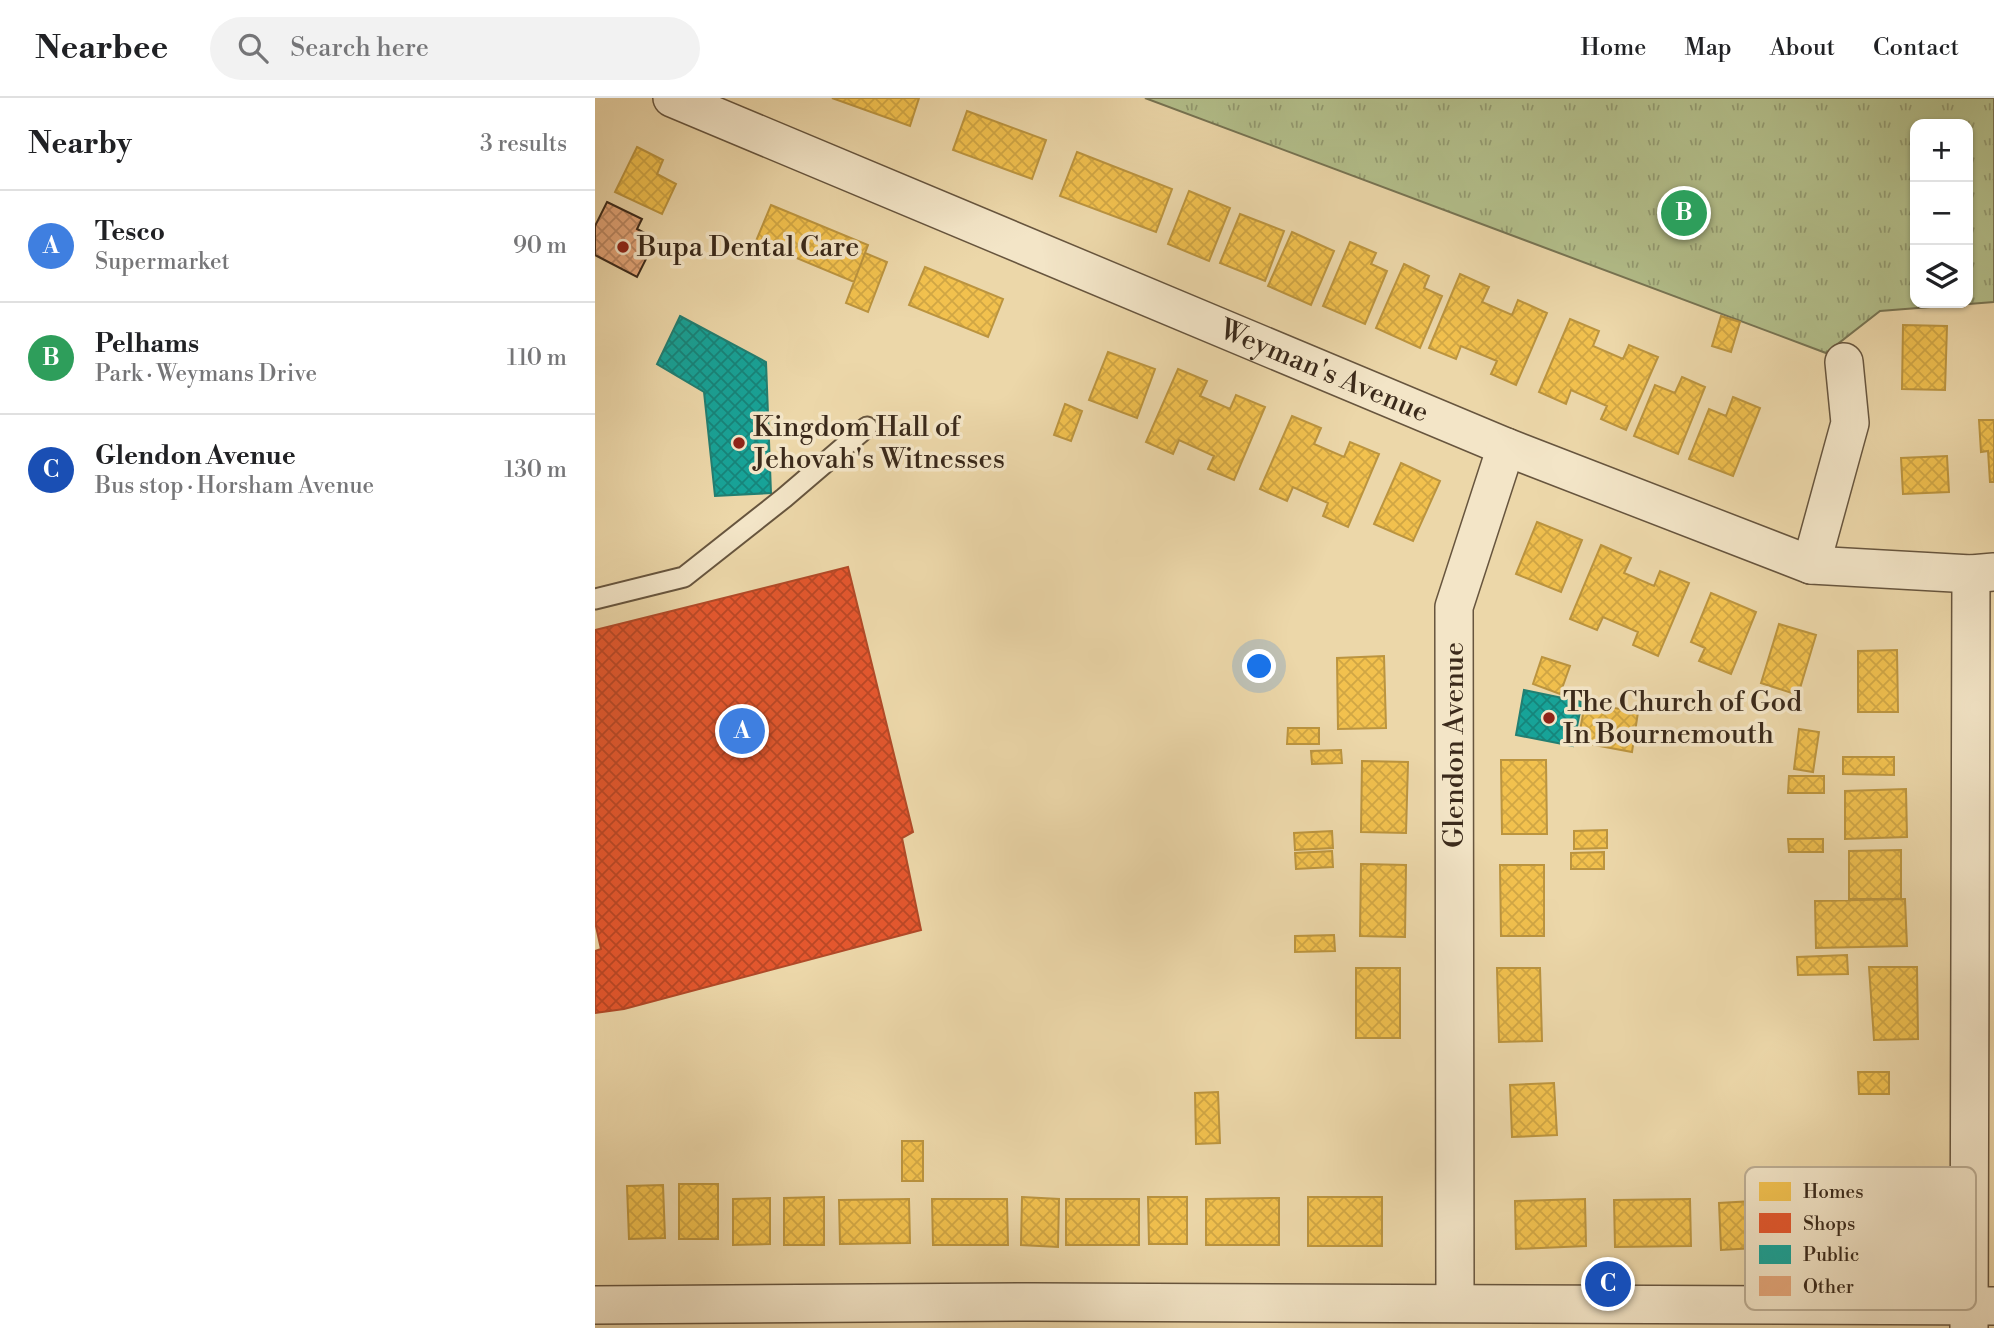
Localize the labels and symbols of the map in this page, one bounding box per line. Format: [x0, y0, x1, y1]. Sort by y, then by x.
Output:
pin: B [1661, 187, 1707, 239]
place label: Bupa Dental Care [636, 230, 859, 265]
marker: Bupa Dental Care [615, 239, 631, 255]
street label: Weyman's Avenue [1214, 311, 1434, 430]
place label: Kingdom Hall of Jehovah's Witnesses [752, 410, 1005, 477]
marker: Kingdom Hall of Jehovah's Witnesses [731, 435, 747, 451]
street label: Glendon Avenue [1437, 642, 1472, 848]
your location [1242, 649, 1276, 683]
place label: The Church of God In Bournemouth [1563, 685, 1802, 752]
pin: A [719, 705, 765, 757]
marker: The Church of God In Bournemouth [1541, 710, 1557, 726]
legend [1745, 1167, 1976, 1310]
text: Homes [1803, 1180, 1863, 1204]
text: Shops [1803, 1212, 1855, 1236]
text: Public [1803, 1243, 1859, 1267]
pin: C [1585, 1258, 1631, 1310]
text: Other [1803, 1275, 1854, 1299]

